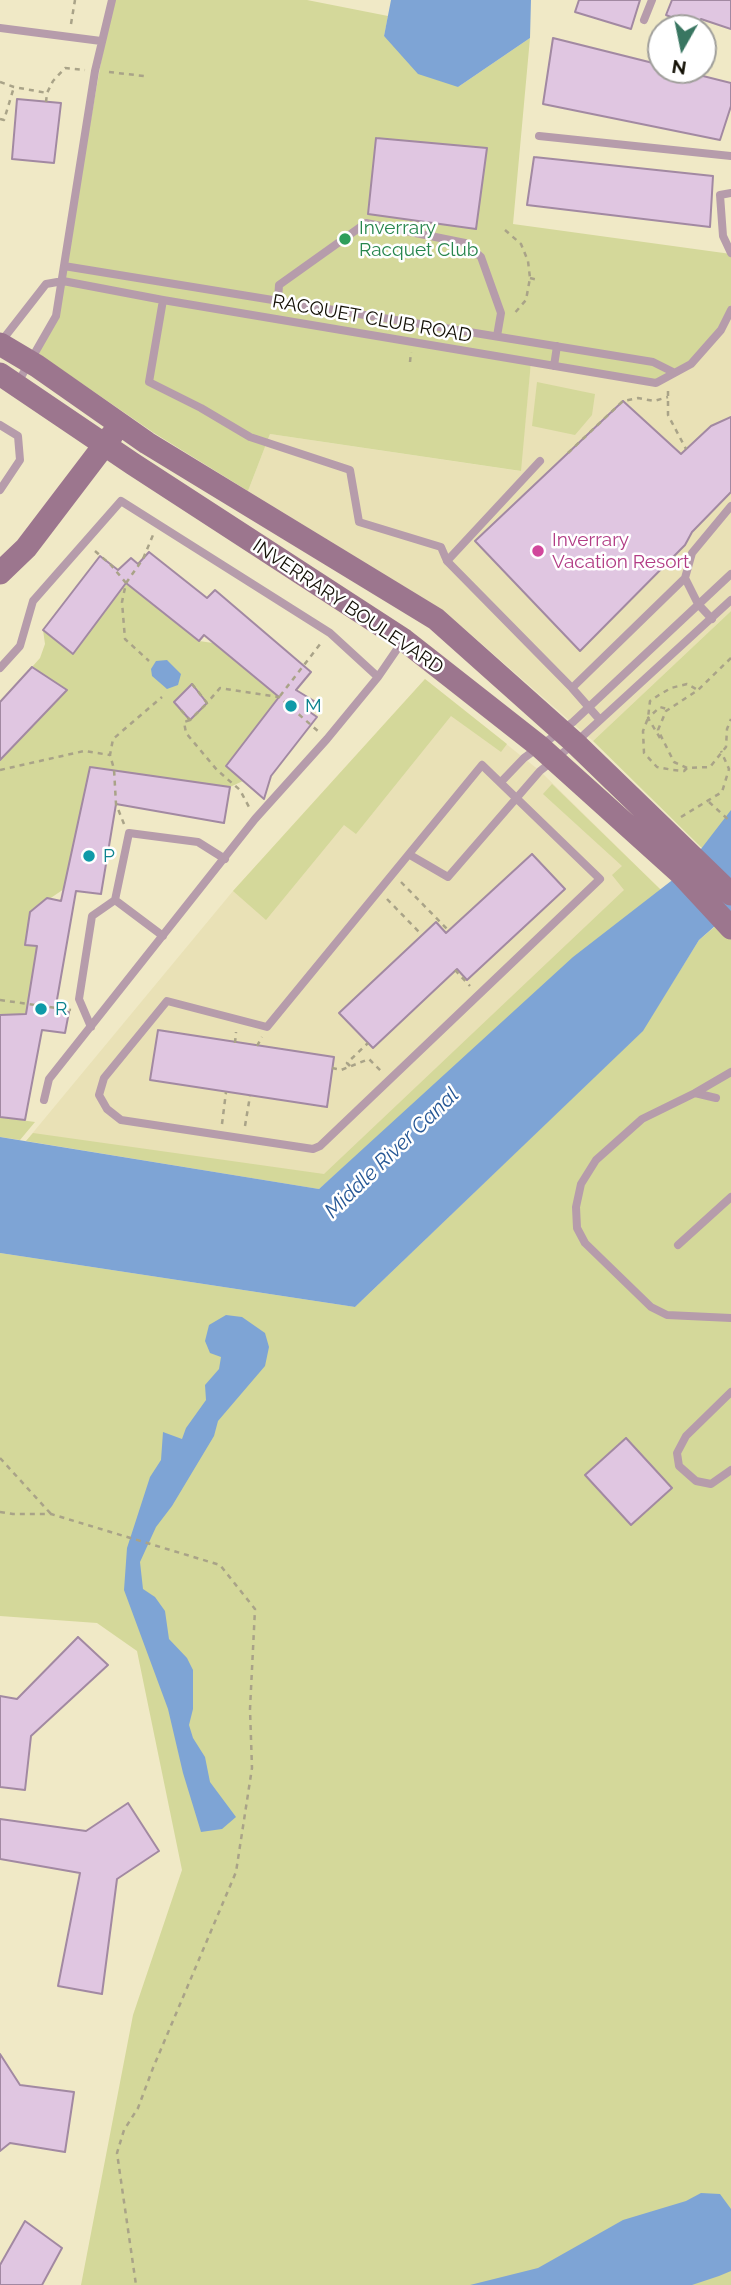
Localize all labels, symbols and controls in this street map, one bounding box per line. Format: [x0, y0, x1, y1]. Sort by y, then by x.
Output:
north arrow [647, 14, 717, 84]
text: N [670, 56, 688, 80]
place label: Inverrary Racquet Club [359, 217, 478, 261]
marker: Inverrary Racquet Club [337, 231, 353, 247]
street label: RACQUET CLUB ROAD [270, 290, 474, 348]
place label: Inverrary Vacation Resort [552, 529, 689, 573]
street label: INVERRARY BOULEVARD [248, 535, 448, 679]
marker: Inverrary Vacation Resort [530, 543, 546, 559]
place label: M [305, 695, 322, 717]
marker: M [283, 698, 299, 714]
place label: P [103, 845, 115, 867]
marker: P [81, 848, 97, 864]
place label: R [55, 998, 67, 1020]
marker: R [33, 1001, 49, 1017]
water label: Middle River Canal [320, 1083, 464, 1223]

